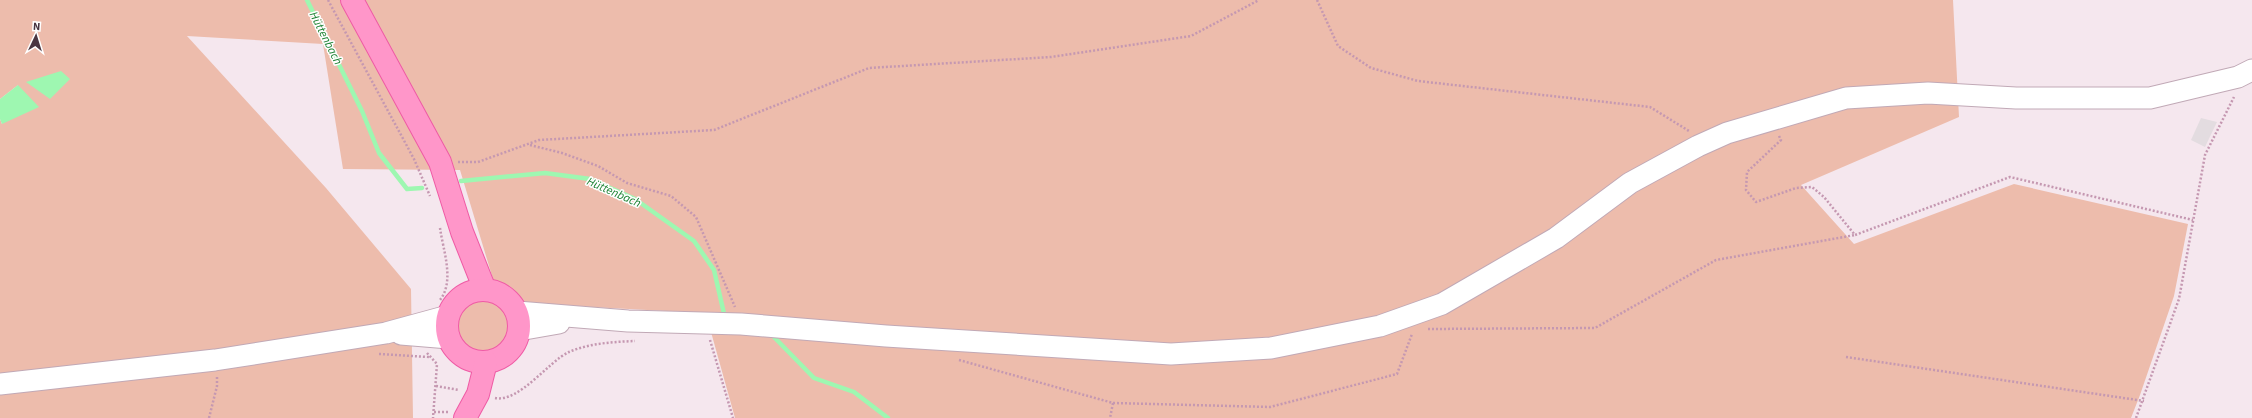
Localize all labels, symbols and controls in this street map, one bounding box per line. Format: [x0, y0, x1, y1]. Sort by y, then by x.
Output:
water label: Hüttenbach [305, 9, 346, 68]
north arrow [16, 16, 56, 56]
text: N [32, 19, 41, 34]
water label: Hüttenbach [584, 173, 644, 212]

